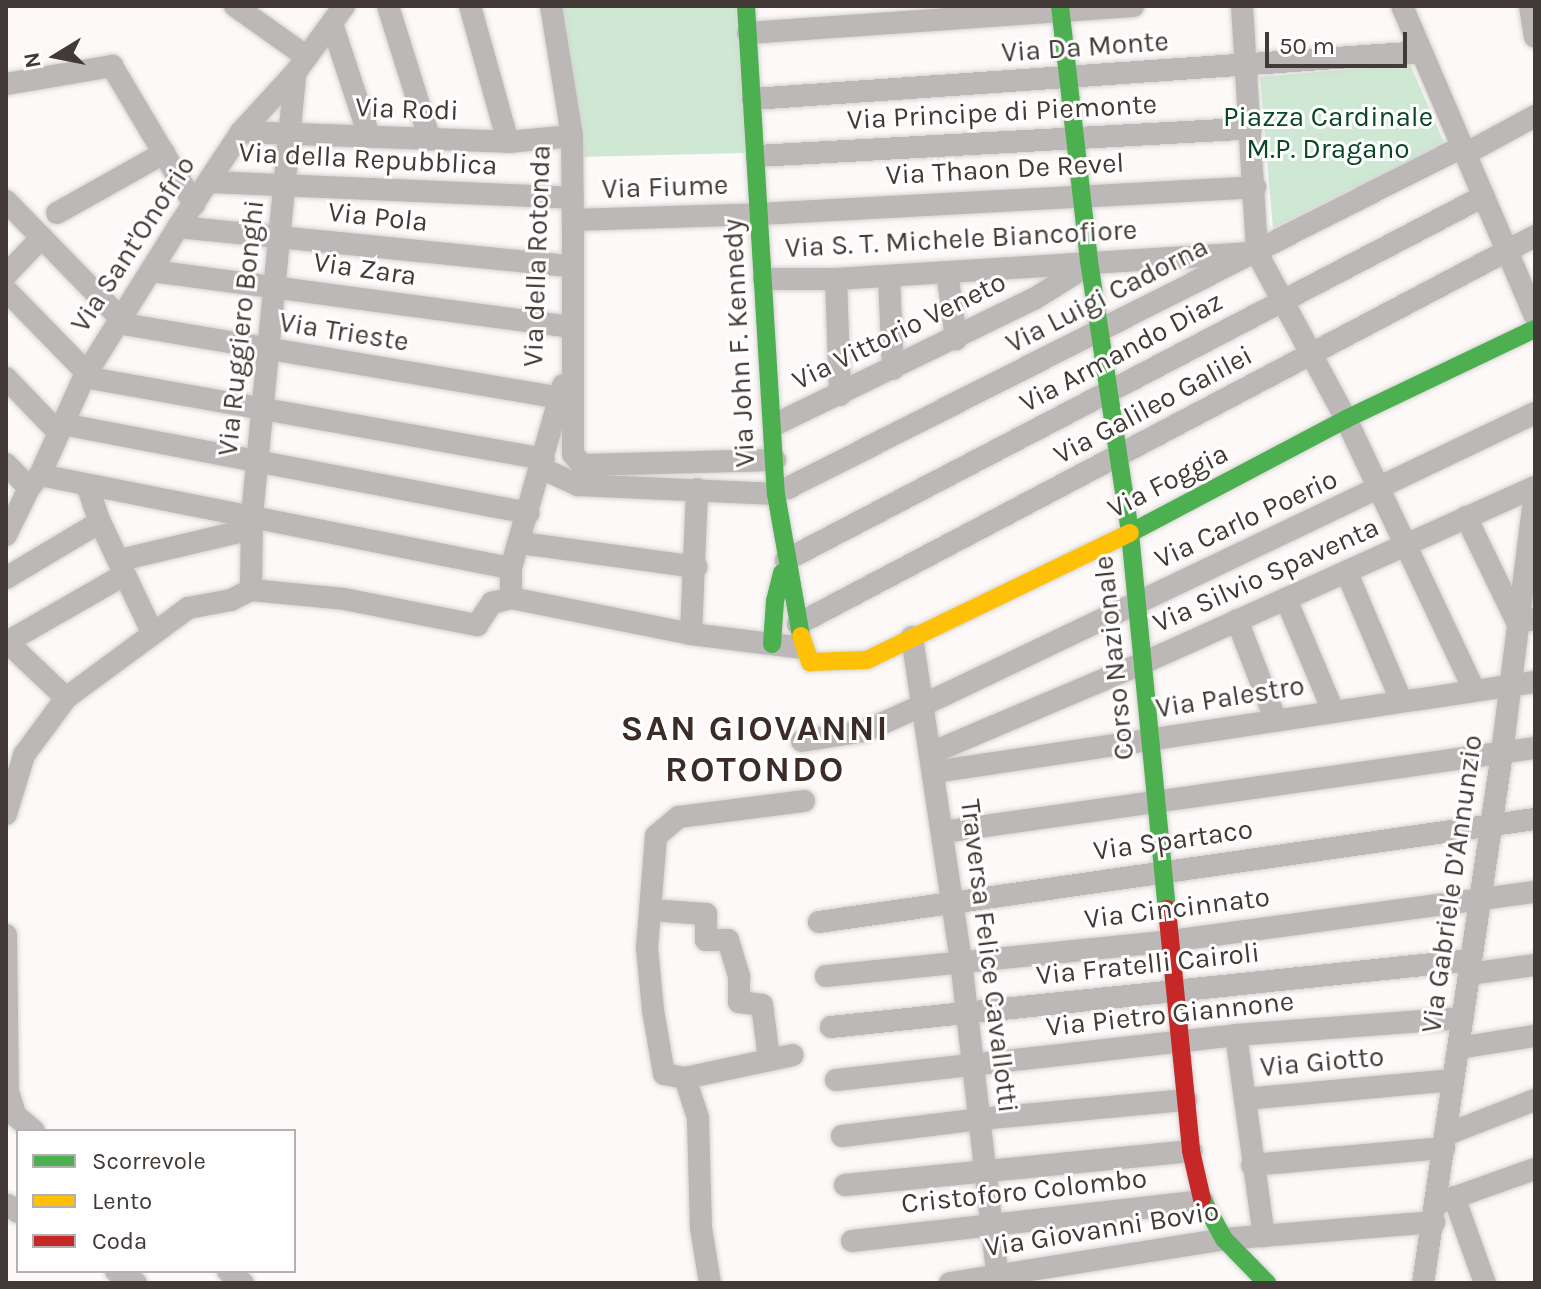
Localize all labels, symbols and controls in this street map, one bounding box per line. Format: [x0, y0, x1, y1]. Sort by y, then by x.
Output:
north arrow [16, 16, 96, 96]
scale bar [1269, 16, 1411, 66]
street label: Via Da Monte [1000, 24, 1170, 70]
text: 50 m [1279, 32, 1335, 60]
text: N [18, 50, 47, 70]
street label: Via Principe di Piemonte [846, 87, 1158, 137]
street label: Via Rodi [355, 90, 459, 128]
park label: Piazza Cardinale M.P. Dragano [1223, 100, 1433, 166]
street label: Via della Repubblica [238, 135, 498, 183]
street label: Via della Rotonda [516, 144, 558, 368]
street label: Via Thaon De Revel [885, 146, 1125, 192]
street label: Via Sant'Onofrio [64, 150, 202, 338]
street label: Via Fiume [601, 168, 729, 206]
street label: Via Pola [326, 195, 430, 239]
street label: Via Ruggiero Bonghi [211, 198, 271, 458]
street label: Via S. T. Michele Biancofiore [784, 213, 1138, 265]
street label: Via John F. Kennedy [716, 218, 762, 468]
street label: Via Luigi Cadorna [1000, 230, 1214, 360]
street label: Via Zara [311, 245, 419, 293]
street label: Via Vittorio Veneto [787, 265, 1011, 397]
street label: Via Armando Diaz [1014, 284, 1228, 420]
street label: Via Trieste [277, 305, 411, 359]
street label: Via Galileo Galilei [1048, 338, 1258, 472]
street label: Via Foggia [1102, 436, 1234, 526]
street label: Via Carlo Poerio [1149, 462, 1343, 576]
street label: Via Silvio Spaventa [1148, 510, 1384, 640]
street label: Corso Nazionale [1087, 554, 1141, 762]
street label: Via Palestro [1153, 669, 1307, 725]
district label: SAN GIOVANNI ROTONDO [620, 706, 890, 791]
street label: Via Gabriele D'Annunzio [1414, 733, 1490, 1035]
street label: Traversa Felice Cavallotti [953, 798, 1025, 1114]
street label: Via Spartaco [1091, 812, 1255, 868]
street label: Via Cincinnato [1082, 880, 1272, 936]
street label: Via Fratelli Cairoli [1035, 936, 1261, 992]
street label: Via Pietro Giannone [1044, 984, 1296, 1044]
street label: Via Giotto [1259, 1040, 1385, 1084]
legend [16, 1129, 296, 1273]
text: Scorrevole [92, 1147, 206, 1175]
street label: Cristoforo Colombo [900, 1161, 1148, 1221]
text: Lento [92, 1187, 152, 1215]
street label: Via Giovanni Bovio [983, 1194, 1221, 1264]
text: Coda [92, 1227, 147, 1255]

